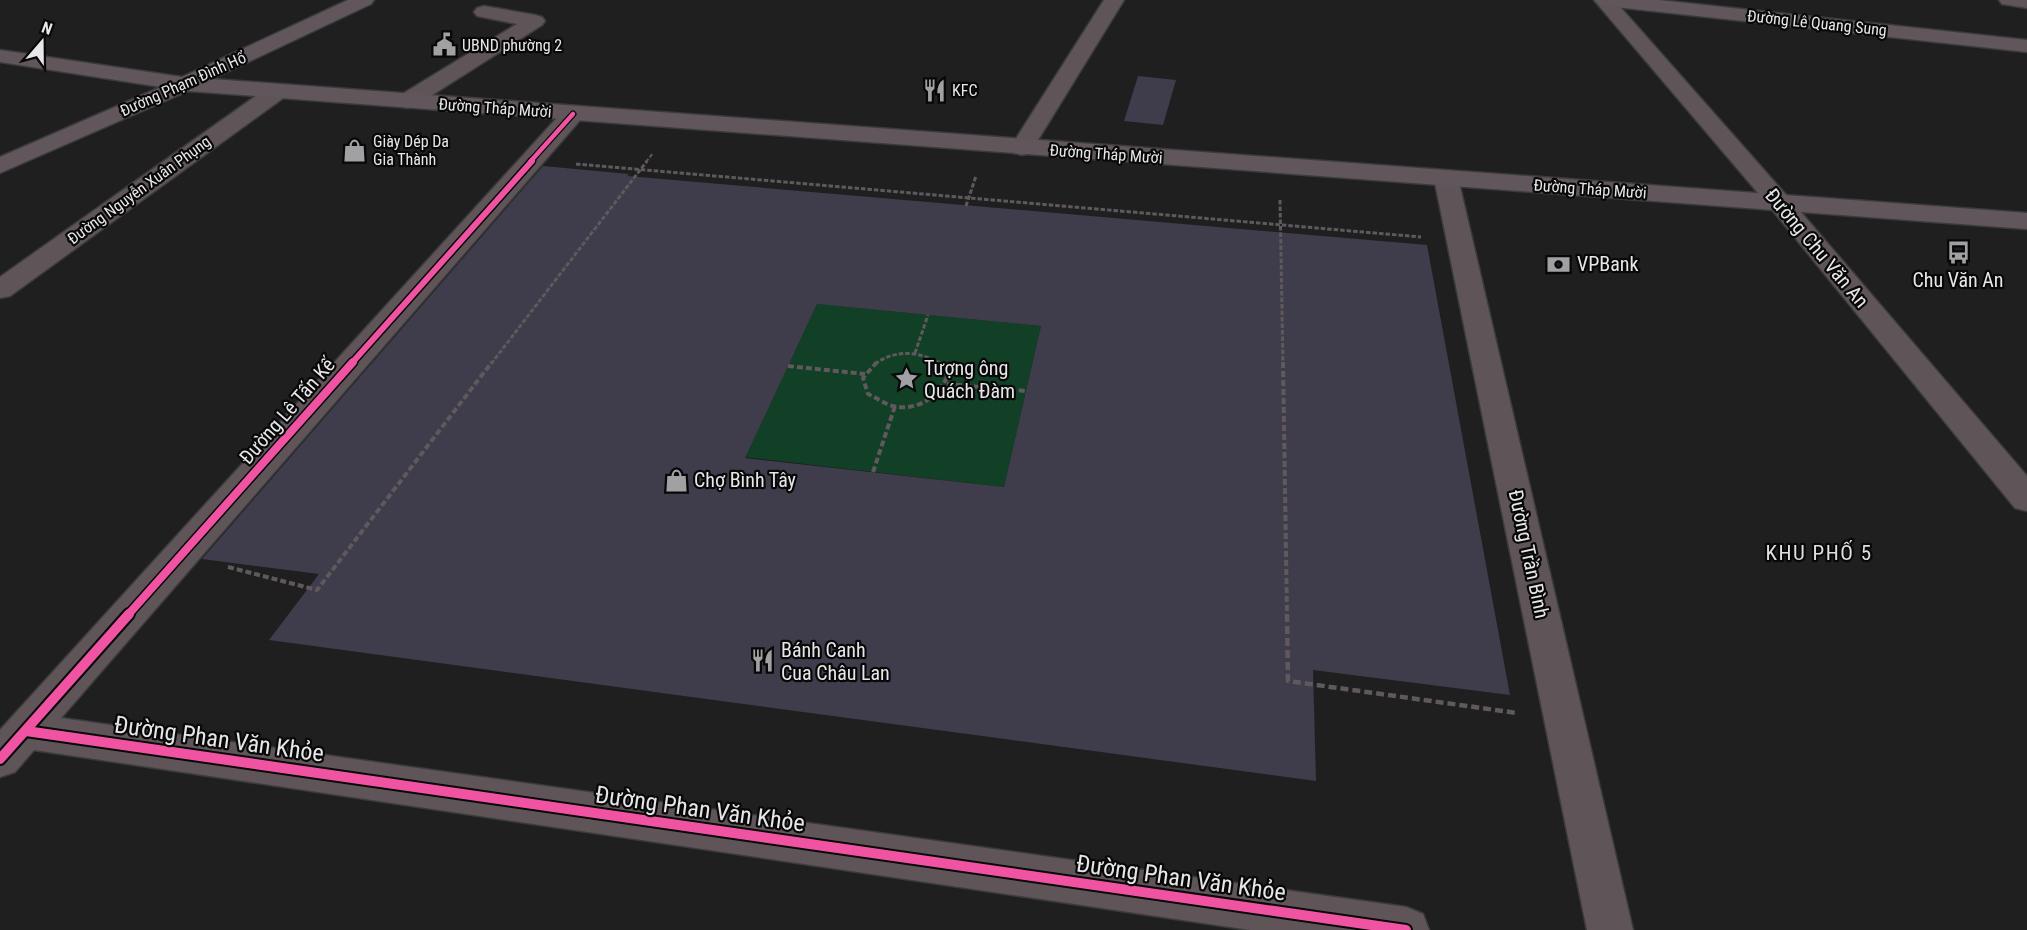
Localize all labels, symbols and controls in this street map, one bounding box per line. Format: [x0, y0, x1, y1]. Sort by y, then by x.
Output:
street label: Đường Lê Quang Sung [1746, 6, 1888, 40]
north arrow [12, 12, 72, 72]
text: N [39, 18, 55, 39]
public building icon: UBND phường 2 [431, 32, 457, 58]
place label: UBND phường 2 [462, 36, 562, 55]
street label: Đường Phạm Đình Hổ [117, 48, 249, 120]
restaurant icon: KFC [921, 77, 947, 103]
place label: KFC [952, 81, 978, 100]
street label: Đường Tháp Mười [438, 95, 552, 121]
street label: Đường Nguyễn Xuân Phụng [64, 132, 214, 248]
place label: Giày Dép Da Gia Thành [373, 132, 449, 169]
shop icon: Giày Dép Da Gia Thành [342, 137, 368, 163]
street label: Đường Tháp Mười [1049, 141, 1163, 167]
street label: Đường Tháp Mười [1533, 176, 1647, 202]
street label: Đường Chu Văn An [1760, 184, 1874, 312]
bus stop icon: Chu Văn An [1945, 240, 1971, 266]
bank icon: VPBank [1546, 251, 1572, 277]
place label: VPBank [1577, 252, 1639, 276]
place label: Chu Văn An [1912, 268, 2004, 292]
street label: Đường Lê Tấn Kế [234, 352, 341, 469]
place label: Tượng ông Quách Đàm [924, 356, 1015, 403]
place icon: Tượng ông Quách Đàm [893, 366, 919, 392]
shop icon: Chợ Bình Tây [663, 467, 689, 493]
place label: Chợ Bình Tây [694, 468, 796, 492]
street label: Đường Trần Bình [1504, 488, 1554, 620]
district label: KHU PHỐ 5 [1765, 540, 1873, 565]
place label: Bánh Canh Cua Châu Lan [781, 638, 890, 685]
restaurant icon: Bánh Canh Cua Châu Lan [750, 648, 776, 674]
street label: Đường Phan Văn Khỏe [112, 710, 326, 768]
street label: Đường Phan Văn Khỏe [593, 780, 807, 838]
street label: Đường Phan Văn Khỏe [1074, 849, 1288, 907]

